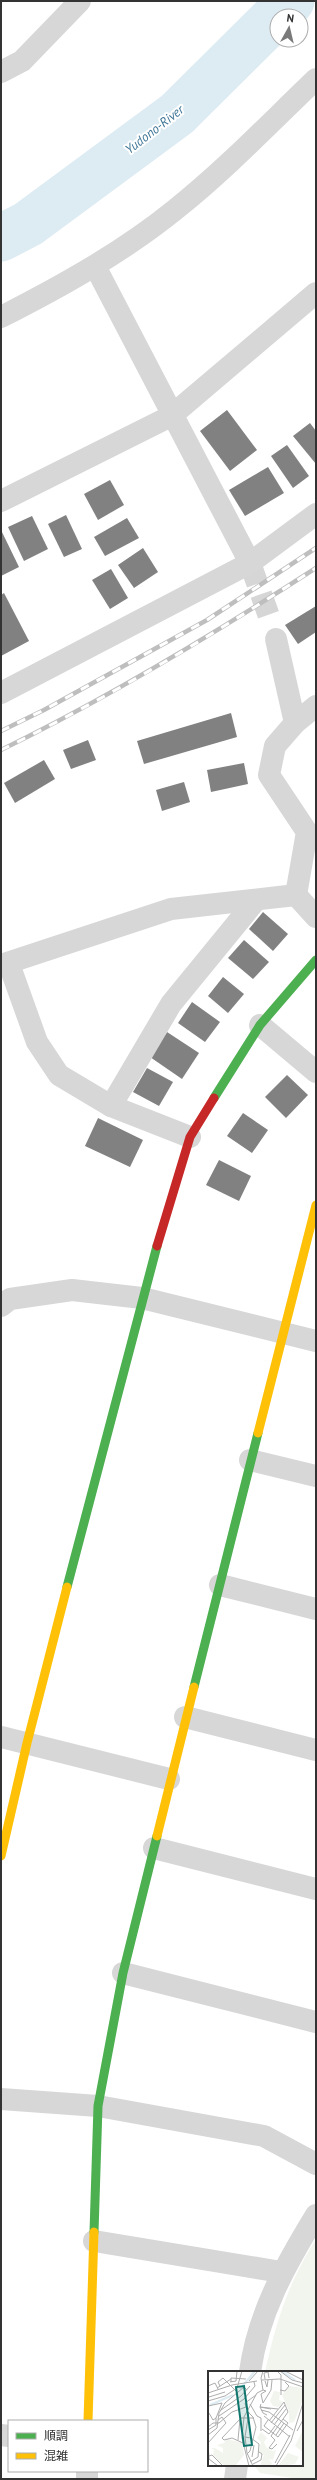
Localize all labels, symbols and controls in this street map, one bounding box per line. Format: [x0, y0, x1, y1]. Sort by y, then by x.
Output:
north arrow [269, 8, 309, 48]
text: N [286, 11, 295, 26]
water label: Yudono-River [122, 101, 188, 158]
inset map [208, 2371, 303, 2466]
legend [8, 2420, 148, 2472]
text: 順調 [44, 2428, 68, 2443]
text: 混雑 [44, 2448, 68, 2463]

